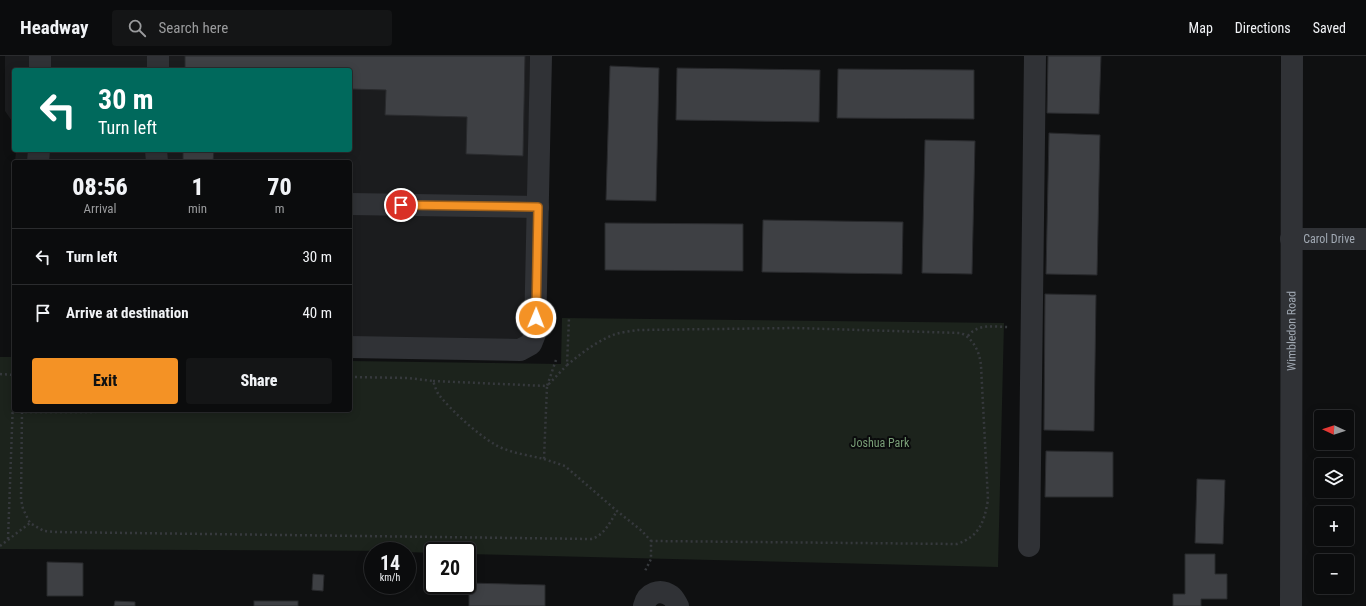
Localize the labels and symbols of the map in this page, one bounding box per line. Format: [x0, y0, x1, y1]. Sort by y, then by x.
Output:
pin [384, 188, 418, 222]
street label: Carol Drive [1303, 232, 1355, 246]
street label: Wimbledon Road [1284, 291, 1299, 371]
position arrow [515, 297, 557, 339]
north arrow [1314, 410, 1354, 450]
park label: Joshua Park [851, 436, 910, 450]
speed limit sign: 20 [424, 542, 476, 594]

